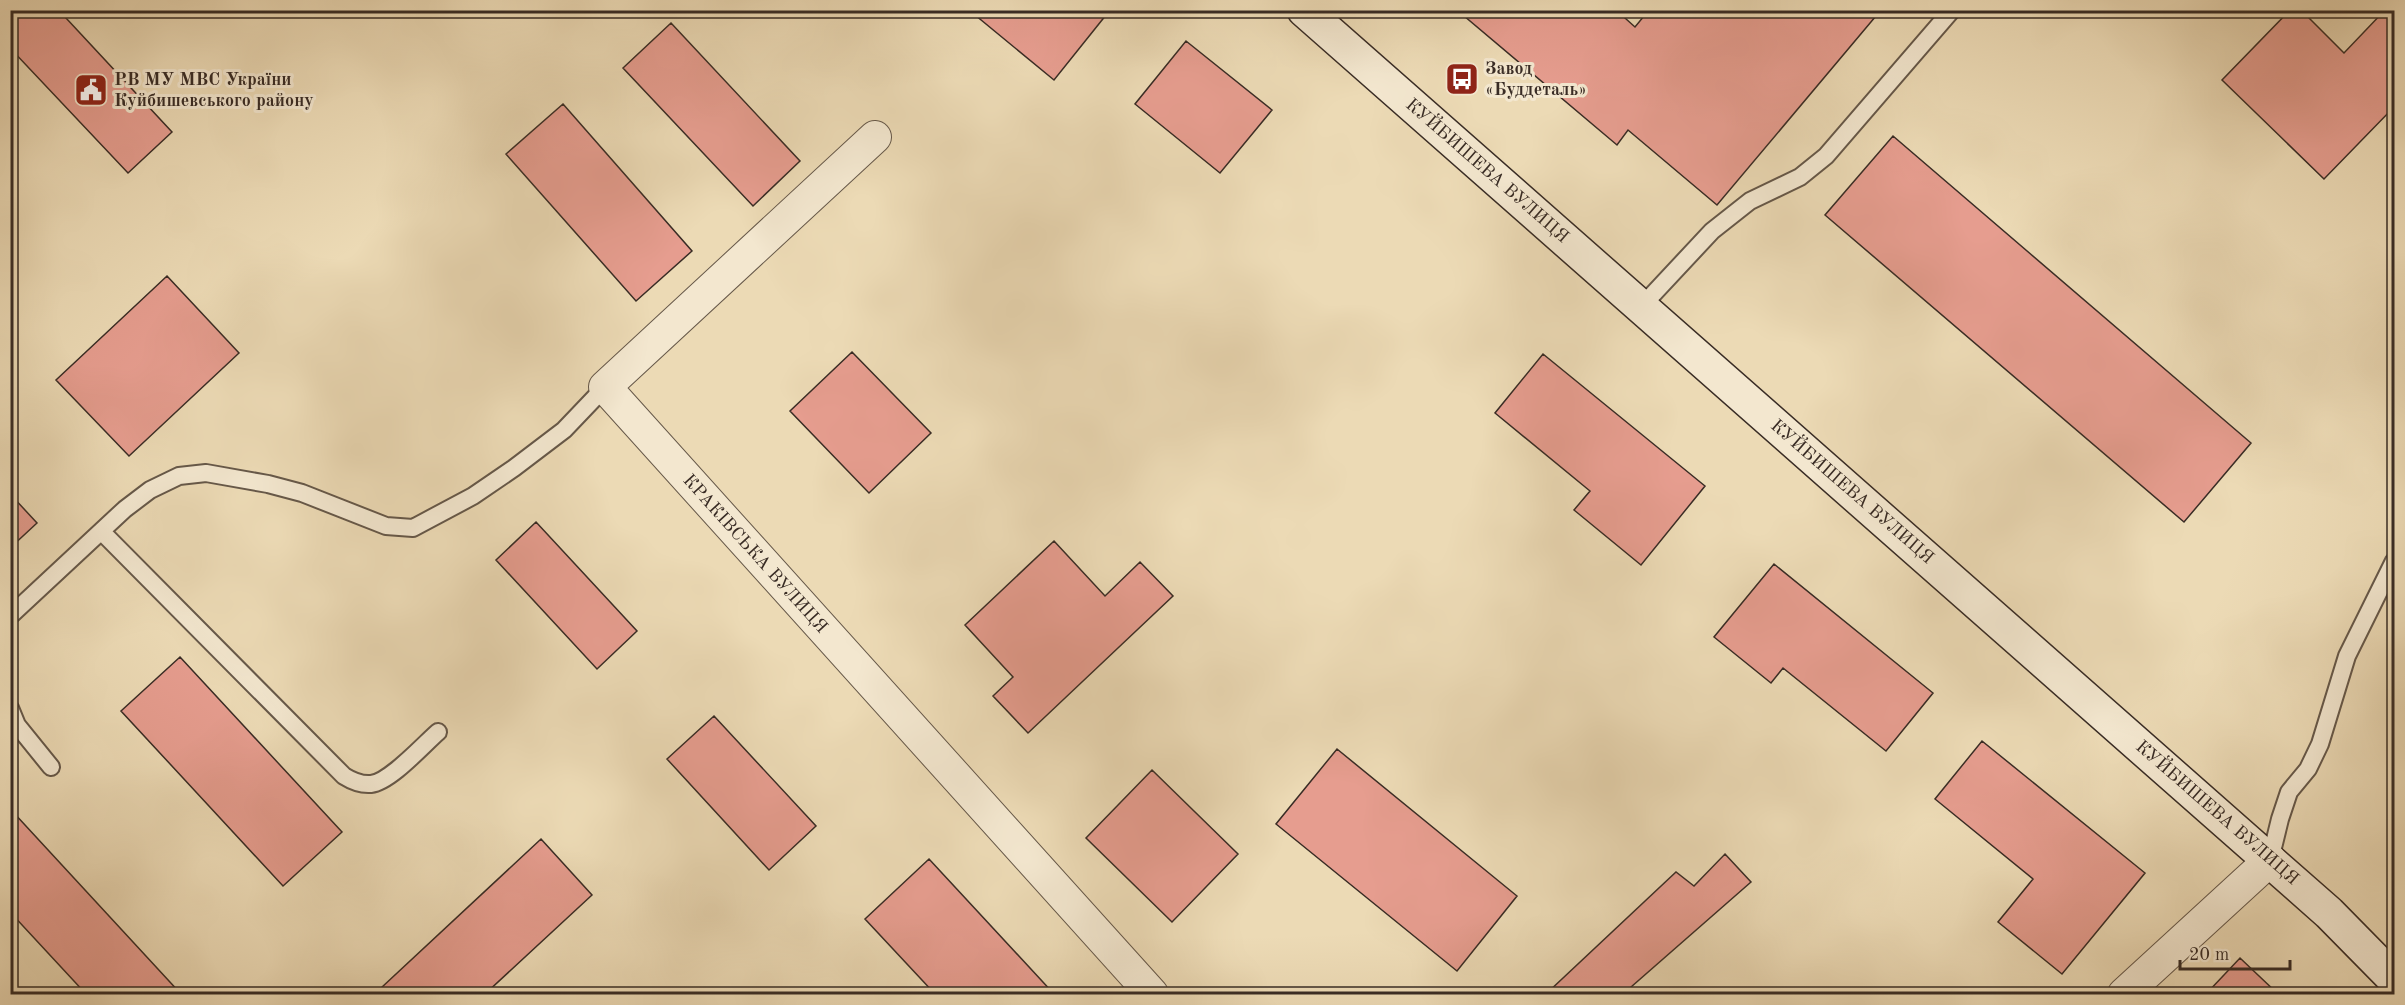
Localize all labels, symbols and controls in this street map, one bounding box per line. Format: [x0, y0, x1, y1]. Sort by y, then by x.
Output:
place label: Завод «Буддеталь» [1485, 60, 1587, 99]
bus stop icon: Завод «Буддеталь» [1444, 61, 1480, 97]
place label: РВ МУ МВС України Куйбишевського району [114, 71, 314, 110]
public building icon: РВ МУ МВС України Куйбишевського району [73, 72, 109, 108]
street label: КУЙБИШЕВА ВУЛИЦЯ [1402, 92, 1575, 247]
street label: КУЙБИШЕВА ВУЛИЦЯ [1767, 413, 1940, 568]
street label: КРАКІВСЬКА ВУЛИЦЯ [679, 471, 831, 637]
street label: КУЙБИШЕВА ВУЛИЦЯ [2132, 734, 2305, 889]
scale bar [2180, 933, 2290, 971]
text: 20 m [2189, 946, 2229, 964]

